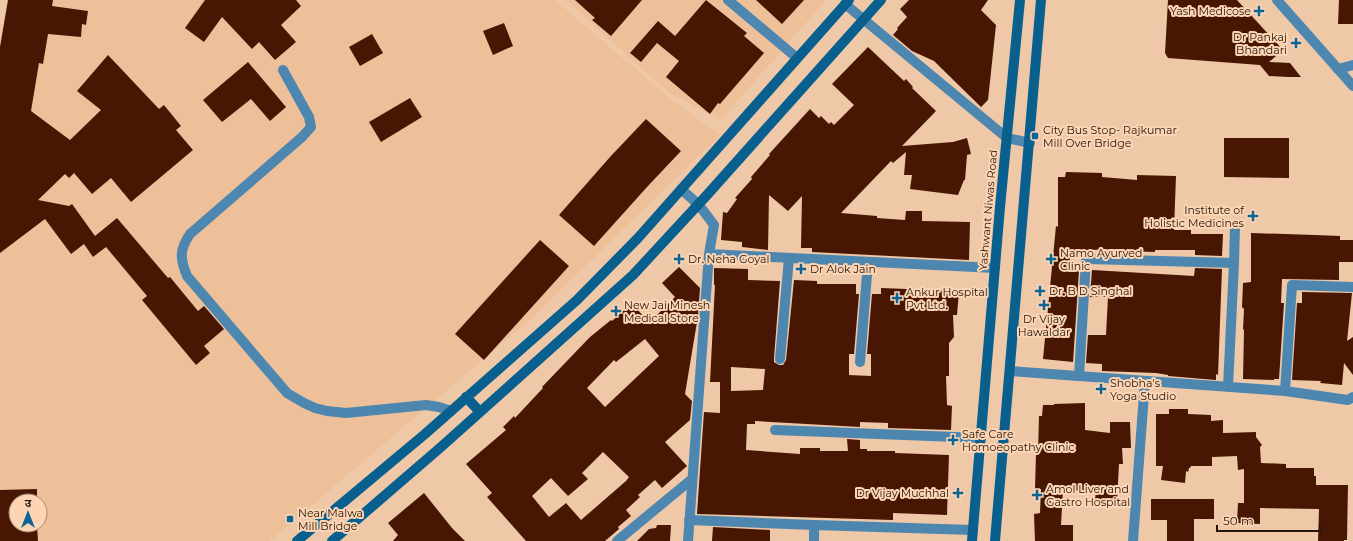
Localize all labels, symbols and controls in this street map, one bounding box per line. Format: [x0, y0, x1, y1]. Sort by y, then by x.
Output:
place label: Yash Medicose [1170, 4, 1251, 18]
marker: Yash Medicose [1254, 6, 1264, 16]
place label: Dr Pankaj Bhandari [1233, 30, 1287, 57]
marker: Dr Pankaj Bhandari [1290, 37, 1302, 49]
place label: City Bus Stop- Rajkumar Mill Over Bridge [1043, 123, 1177, 150]
marker: City Bus Stop- Rajkumar Mill Over Bridge [1030, 131, 1040, 141]
street label: Yashwant Niwas Road [976, 149, 1000, 271]
place label: Institute of Holistic Medicines [1144, 203, 1245, 230]
marker: Institute of Holistic Medicines [1247, 210, 1259, 222]
place label: Namo Ayurved Clinic [1060, 246, 1142, 273]
place label: Dr. Neha Goyal [688, 252, 769, 266]
marker: Dr. Neha Goyal [673, 253, 685, 265]
marker: Namo Ayurved Clinic [1045, 253, 1057, 265]
place label: Dr Alok Jain [810, 262, 876, 276]
marker: Dr Alok Jain [795, 263, 807, 275]
place label: Dr. B D Singhal [1049, 284, 1132, 298]
place label: Ankur Hospital Pvt Ltd. [906, 285, 988, 312]
marker: Dr. B D Singhal [1034, 285, 1046, 297]
marker: Ankur Hospital Pvt Ltd. [891, 292, 903, 304]
place label: New Jai Minesh Medical Store [624, 298, 710, 325]
marker: Dr Vijay Hawaldar [1038, 299, 1050, 311]
marker: New Jai Minesh Medical Store [611, 306, 621, 316]
place label: Dr Vijay Hawaldar [1018, 312, 1070, 339]
place label: Shobha's Yoga Studio [1110, 376, 1176, 403]
marker: Shobha's Yoga Studio [1095, 383, 1107, 395]
place label: Safe Care Homoeopathy Clinic [962, 427, 1075, 454]
marker: Safe Care Homoeopathy Clinic [947, 434, 959, 446]
place label: Amol Liver and Gastro Hospital [1046, 482, 1130, 509]
place label: Dr Vijay Muchhal [856, 486, 949, 500]
marker: Dr Vijay Muchhal [952, 487, 964, 499]
marker: Amol Liver and Gastro Hospital [1031, 489, 1043, 501]
north arrow [8, 493, 48, 533]
text: उ [25, 496, 32, 510]
place label: Near Malwa Mill Bridge [298, 506, 363, 533]
scale bar [1217, 507, 1320, 533]
text: 50 m [1223, 513, 1254, 528]
marker: Near Malwa Mill Bridge [285, 514, 295, 524]

